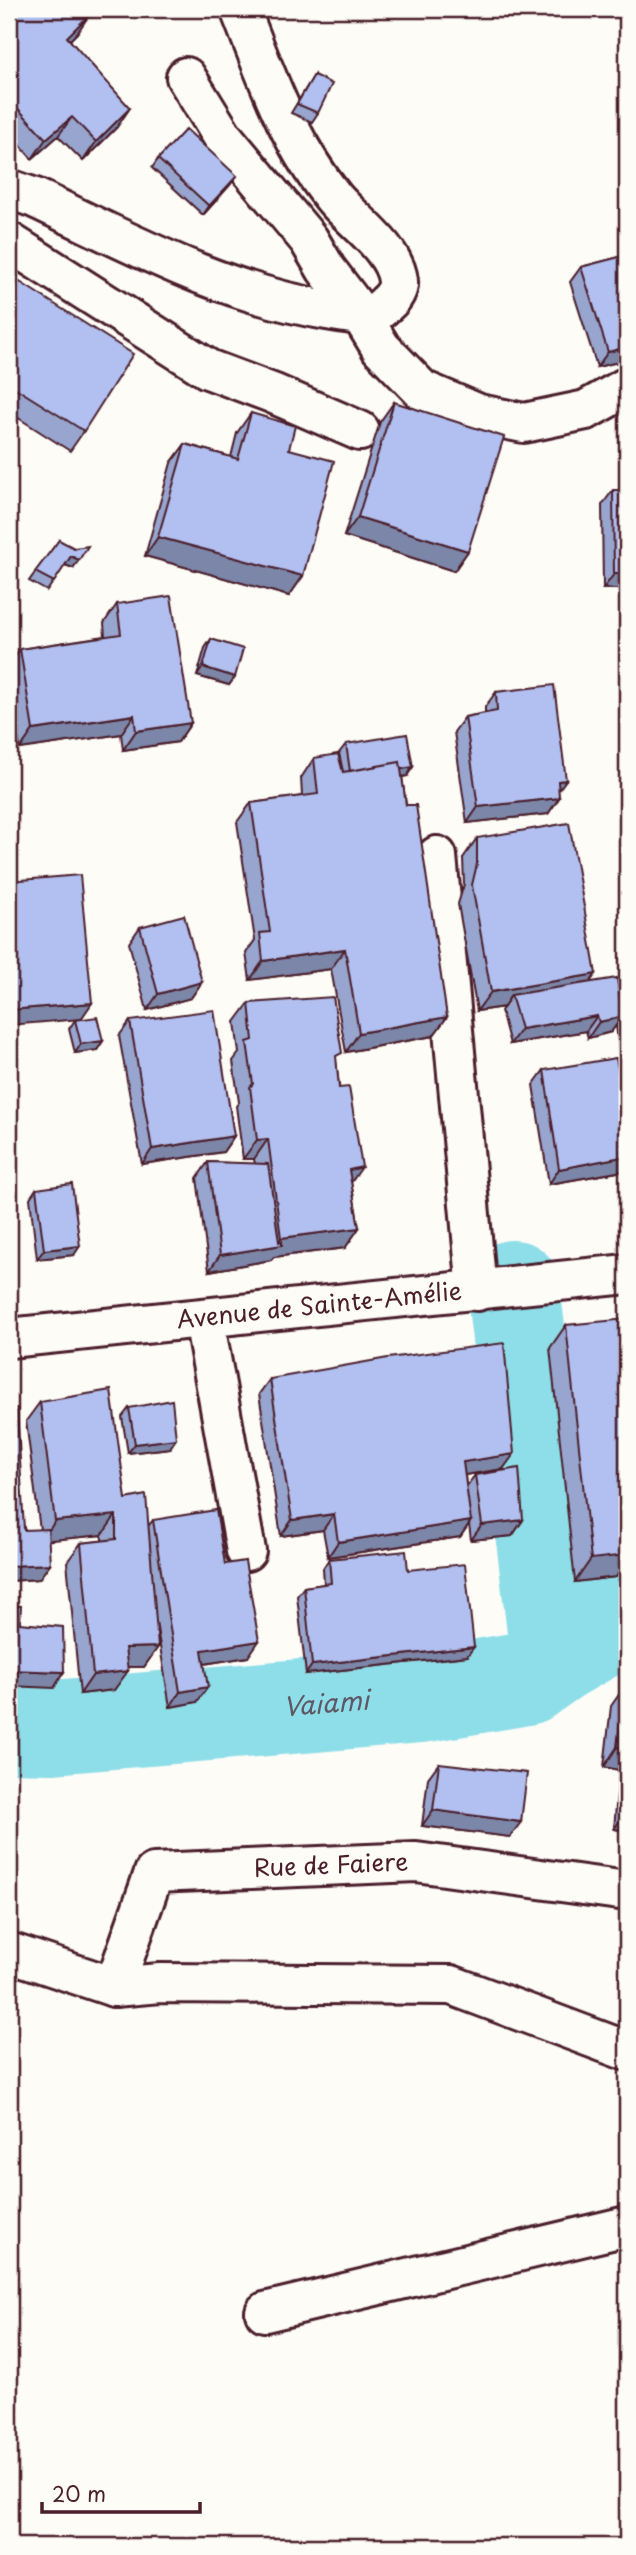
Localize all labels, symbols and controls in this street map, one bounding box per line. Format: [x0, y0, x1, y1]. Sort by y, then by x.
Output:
street label: Avenue de Sainte-Amélie [175, 1271, 463, 1337]
water label: Vaiami [281, 1679, 374, 1726]
street label: Rue de Faiere [253, 1842, 409, 1885]
scale bar [42, 2471, 200, 2515]
text: 20 m [52, 2477, 106, 2509]

